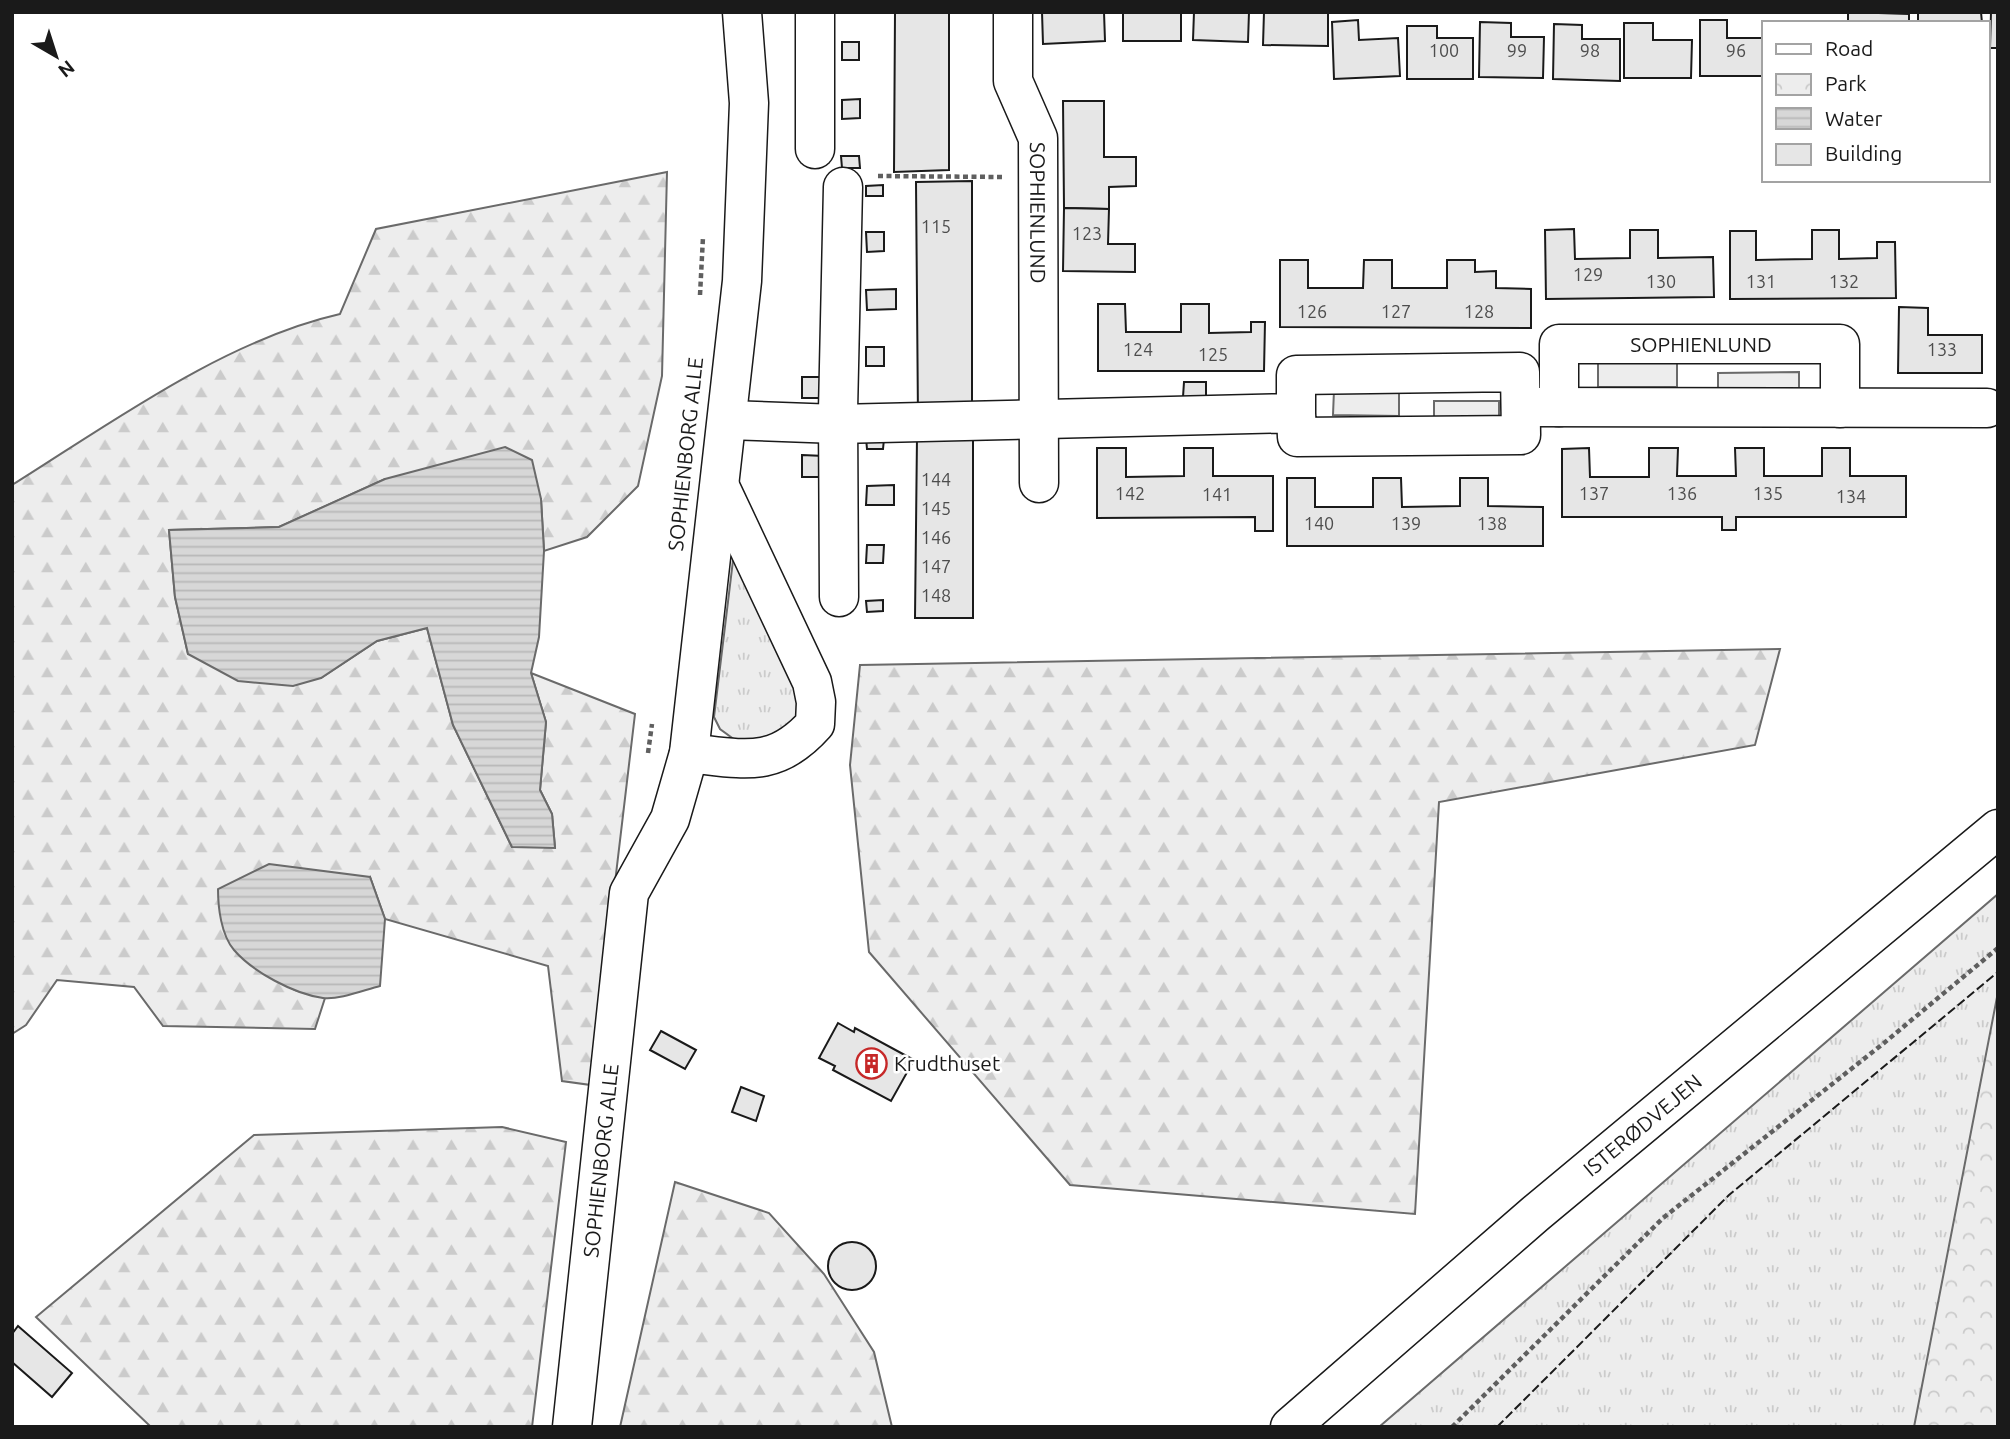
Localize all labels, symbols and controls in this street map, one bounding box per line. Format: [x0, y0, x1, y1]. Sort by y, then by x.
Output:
north arrow [21, 21, 91, 91]
legend [1762, 21, 1989, 182]
text: Road [1825, 36, 1873, 60]
house number: 100 [1429, 40, 1459, 60]
house number: 99 [1507, 40, 1527, 60]
house number: 98 [1580, 40, 1600, 60]
house number: 96 [1726, 40, 1746, 60]
text: N [54, 56, 79, 82]
text: Park [1825, 71, 1867, 95]
text: Water [1825, 106, 1883, 130]
text: Building [1825, 141, 1902, 165]
street label: SOPHIENLUND [1026, 142, 1050, 283]
house number: 115 [921, 216, 951, 236]
house number: 123 [1072, 223, 1102, 243]
house number: 129 [1573, 264, 1603, 284]
house number: 130 [1646, 271, 1676, 291]
house number: 131 [1746, 271, 1776, 291]
house number: 132 [1829, 271, 1859, 291]
house number: 126 [1297, 301, 1327, 321]
house number: 127 [1381, 301, 1411, 321]
house number: 128 [1464, 301, 1494, 321]
street label: SOPHIENLUND [1630, 332, 1772, 356]
house number: 124 [1123, 339, 1153, 359]
house number: 133 [1927, 339, 1957, 359]
house number: 125 [1198, 344, 1228, 364]
street label: SOPHIENBORG ALLE [663, 356, 707, 552]
house number: 144 [921, 469, 951, 489]
house number: 142 [1115, 483, 1145, 503]
house number: 137 [1579, 483, 1609, 503]
house number: 136 [1667, 483, 1697, 503]
house number: 135 [1753, 483, 1783, 503]
house number: 141 [1202, 484, 1232, 504]
house number: 134 [1836, 486, 1866, 506]
house number: 145 [921, 498, 951, 518]
house number: 140 [1304, 513, 1334, 533]
house number: 139 [1391, 513, 1421, 533]
house number: 138 [1477, 513, 1507, 533]
house number: 146 [921, 527, 951, 547]
house number: 147 [921, 556, 951, 576]
house number: 148 [921, 585, 951, 605]
building icon: Krudthuset [854, 1046, 888, 1080]
place label: Krudthuset [894, 1051, 1000, 1075]
street label: SOPHIENBORG ALLE [578, 1062, 623, 1259]
street label: ISTERØDVEJEN [1578, 1069, 1706, 1181]

